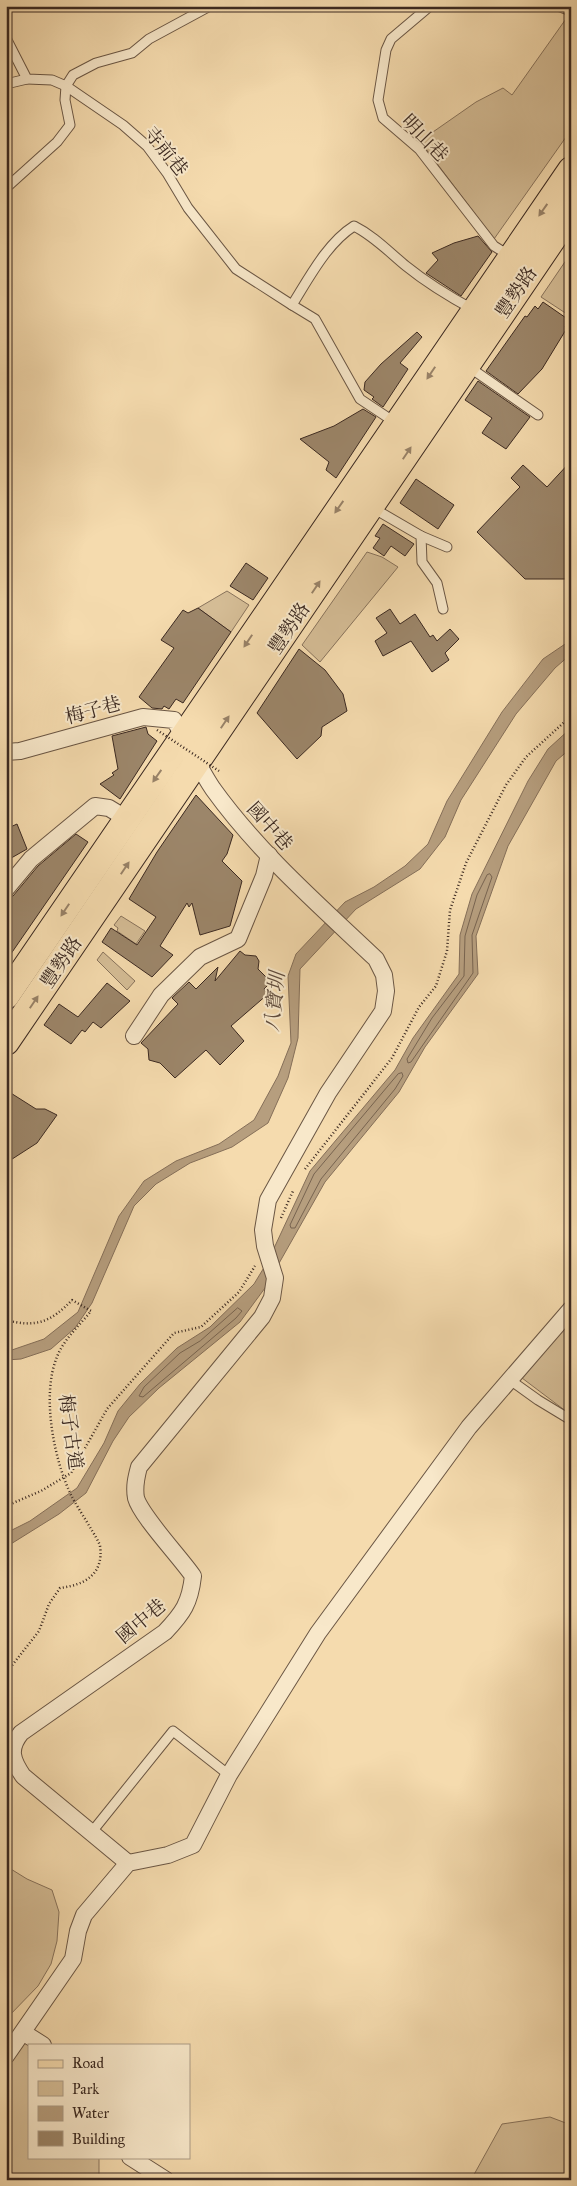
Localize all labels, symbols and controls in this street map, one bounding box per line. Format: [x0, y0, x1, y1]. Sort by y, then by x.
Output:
street label: 明山巷 [397, 110, 453, 166]
street label: 寺前巷 [139, 122, 193, 180]
one-way arrow [538, 203, 548, 217]
street label: 豐勢路 [491, 262, 541, 322]
one-way arrow [426, 366, 436, 380]
one-way arrow [403, 446, 412, 459]
one-way arrow [334, 500, 344, 514]
one-way arrow [311, 580, 321, 594]
street label: 豐勢路 [264, 598, 314, 658]
one-way arrow [243, 635, 253, 648]
street label: 梅子巷 [62, 692, 124, 728]
one-way arrow [220, 715, 230, 728]
one-way arrow [152, 769, 162, 783]
street label: 國中巷 [242, 797, 298, 855]
one-way arrow [120, 861, 130, 875]
one-way arrow [60, 903, 70, 917]
street label: 豐勢路 [36, 932, 86, 992]
water label: 八寶圳 [259, 968, 289, 1033]
one-way arrow [29, 995, 39, 1009]
street label: 梅子古道 [54, 1393, 88, 1471]
street label: 國中巷 [112, 1594, 170, 1648]
legend [28, 2044, 190, 2158]
text: Road [72, 2054, 104, 2072]
text: Park [72, 2080, 99, 2098]
text: Water [72, 2104, 109, 2122]
text: Building [72, 2130, 126, 2148]

